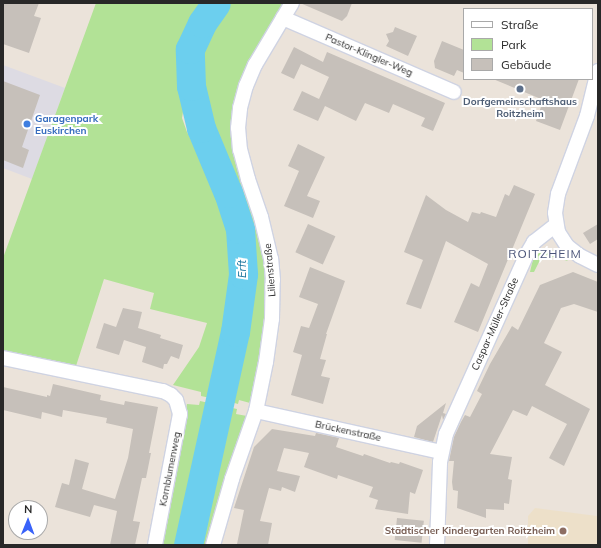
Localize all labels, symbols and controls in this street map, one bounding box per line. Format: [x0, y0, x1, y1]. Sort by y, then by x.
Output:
legend [463, 8, 593, 80]
text: Straße [501, 17, 538, 32]
street label: Pastor-Klingler-Weg [323, 31, 415, 79]
text: Park [501, 37, 526, 52]
text: Gebäude [501, 57, 551, 72]
marker: Dorfgemeinschaftshaus Roitzheim [515, 84, 525, 94]
place label: Dorfgemeinschaftshaus Roitzheim [463, 95, 577, 118]
place label: Garagenpark Euskirchen [35, 112, 98, 136]
marker: Garagenpark Euskirchen [22, 119, 32, 129]
street label: Lilienstraße [262, 243, 278, 297]
district label: ROITZHEIM [508, 247, 582, 261]
water label: Erft [235, 260, 249, 278]
street label: Caspar-Müller-Straße [469, 276, 521, 372]
street label: Brückenstraße [314, 418, 382, 444]
street label: Kornblumenweg [157, 431, 183, 507]
north arrow [8, 500, 48, 540]
text: N [24, 502, 32, 516]
place label: Städtischer Kindergarten Roitzheim [385, 525, 555, 537]
marker: Städtischer Kindergarten Roitzheim [558, 526, 568, 536]

